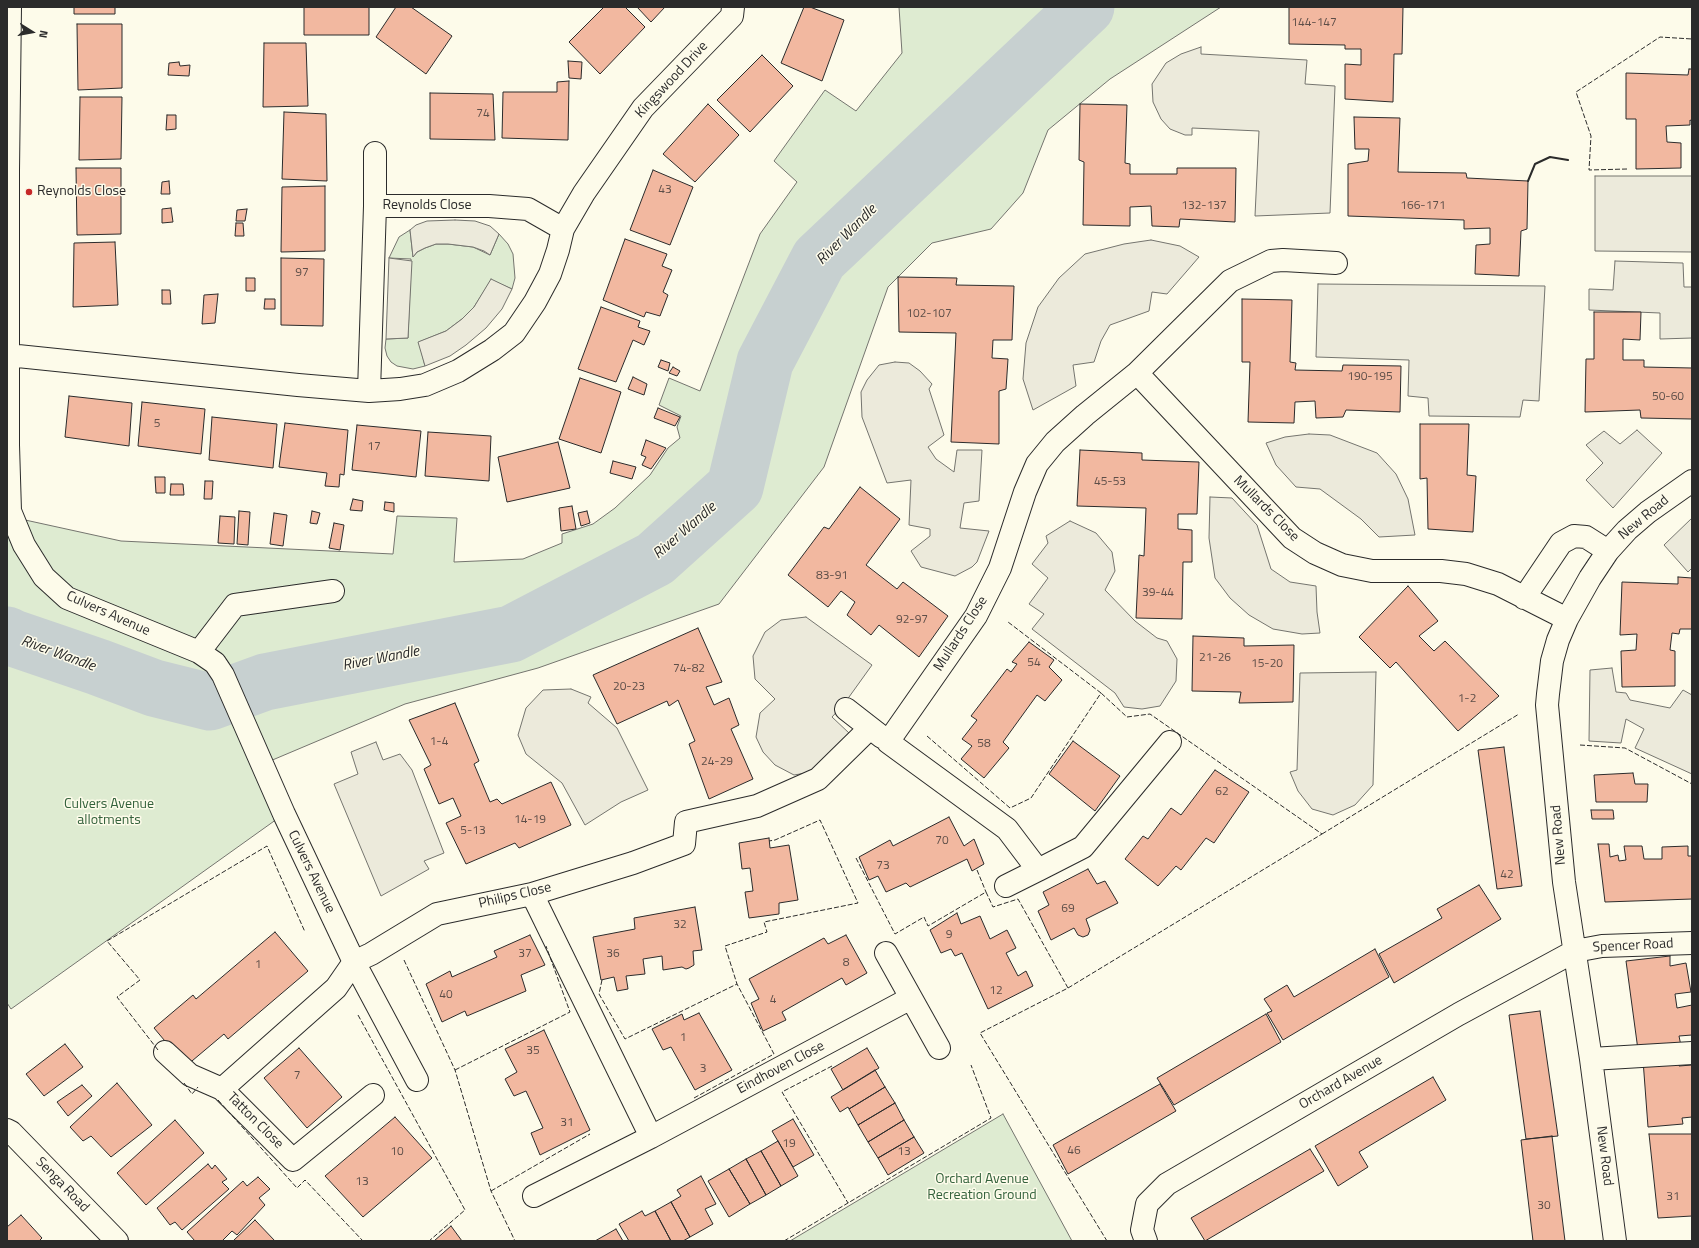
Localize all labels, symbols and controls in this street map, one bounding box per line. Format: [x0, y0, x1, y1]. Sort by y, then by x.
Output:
north arrow [12, 12, 52, 52]
house number: 144-147 [1291, 16, 1337, 30]
text: N [35, 29, 52, 40]
street label: Kingswood Drive [632, 38, 712, 122]
house number: 74 [476, 107, 490, 121]
house number: 43 [658, 183, 672, 197]
place label: Reynolds Close [37, 184, 126, 200]
marker: Reynolds Close [24, 187, 34, 197]
street label: Reynolds Close [382, 198, 472, 214]
house number: 132-137 [1181, 199, 1227, 213]
house number: 166-171 [1400, 199, 1446, 213]
water label: River Wandle [813, 201, 881, 269]
house number: 97 [295, 266, 309, 280]
house number: 102-107 [906, 307, 952, 321]
house number: 190-195 [1347, 370, 1393, 384]
house number: 50-60 [1652, 390, 1684, 404]
house number: 5 [154, 417, 160, 431]
house number: 17 [367, 440, 381, 454]
street label: Mullards Close [1230, 473, 1302, 545]
house number: 45-53 [1094, 475, 1126, 489]
street label: New Road [1615, 492, 1673, 544]
water label: River Wandle [650, 499, 720, 563]
house number: 83-91 [816, 569, 848, 583]
house number: 39-44 [1142, 586, 1174, 600]
street label: Culvers Avenue [63, 588, 153, 640]
street label: Mullards Close [930, 593, 992, 675]
house number: 92-97 [896, 613, 928, 627]
water label: River Wandle [18, 632, 98, 676]
water label: River Wandle [341, 643, 421, 675]
house number: 21-26 [1199, 651, 1231, 665]
house number: 54 [1027, 656, 1041, 670]
house number: 15-20 [1251, 657, 1283, 671]
house number: 74-82 [673, 662, 705, 676]
house number: 20-23 [613, 680, 645, 694]
house number: 1-2 [1458, 692, 1476, 706]
house number: 1-4 [430, 735, 448, 749]
house number: 58 [977, 737, 991, 751]
house number: 24-29 [701, 755, 733, 769]
house number: 62 [1215, 785, 1229, 799]
park label: Culvers Avenue allotments [64, 797, 154, 830]
street label: New Road [1548, 804, 1570, 866]
house number: 14-19 [514, 813, 546, 827]
house number: 5-13 [460, 824, 486, 838]
street label: Culvers Avenue [284, 828, 338, 916]
house number: 70 [935, 834, 949, 848]
house number: 73 [876, 859, 890, 873]
house number: 42 [1500, 868, 1514, 882]
street label: Philips Close [477, 879, 553, 913]
house number: 69 [1061, 902, 1075, 916]
house number: 32 [673, 918, 687, 932]
house number: 9 [946, 928, 952, 942]
street label: Spencer Road [1592, 935, 1674, 957]
house number: 37 [518, 947, 532, 961]
house number: 36 [606, 947, 620, 961]
house number: 8 [843, 956, 849, 970]
house number: 1 [255, 958, 261, 972]
house number: 12 [989, 984, 1003, 998]
house number: 40 [439, 988, 453, 1002]
house number: 4 [770, 993, 776, 1007]
house number: 1 [680, 1031, 686, 1045]
street label: Eindhoven Close [734, 1038, 828, 1098]
house number: 35 [526, 1044, 540, 1058]
street label: Orchard Avenue [1296, 1052, 1386, 1114]
house number: 3 [700, 1062, 706, 1076]
house number: 7 [294, 1069, 300, 1083]
street label: Tatton Close [223, 1089, 287, 1153]
house number: 31 [560, 1116, 574, 1130]
street label: New Road [1592, 1125, 1616, 1187]
house number: 19 [782, 1137, 796, 1151]
house number: 46 [1067, 1144, 1081, 1158]
house number: 10 [390, 1145, 404, 1159]
house number: 13 [897, 1145, 911, 1159]
street label: Senga Road [32, 1154, 92, 1216]
park label: Orchard Avenue Recreation Ground [927, 1172, 1037, 1204]
house number: 13 [355, 1175, 369, 1189]
house number: 31 [1666, 1190, 1680, 1204]
house number: 30 [1537, 1199, 1551, 1213]

